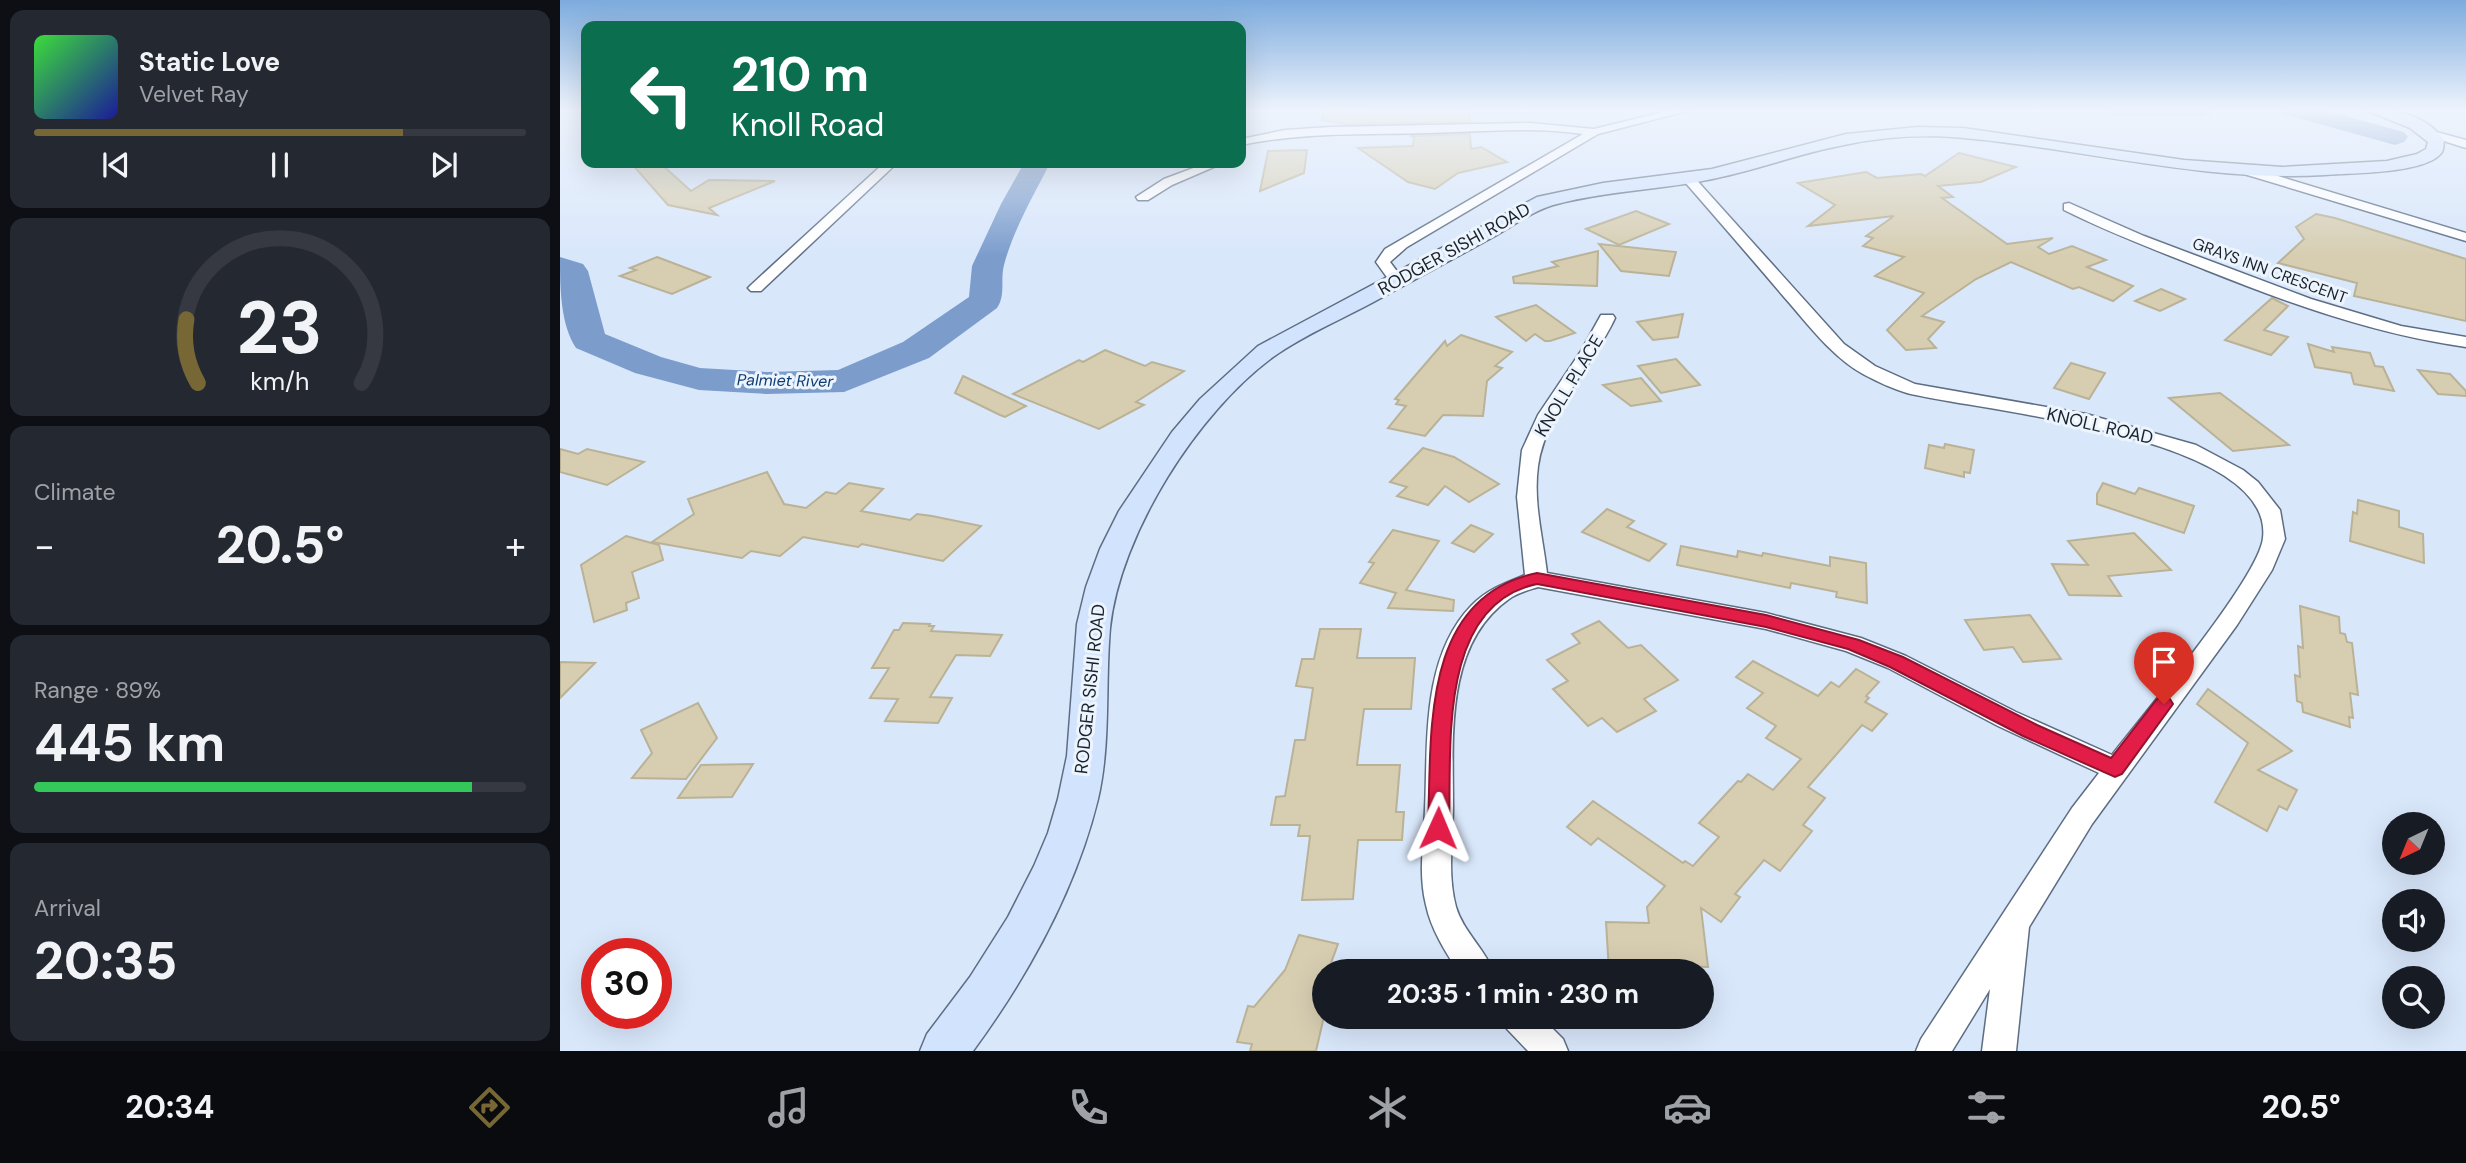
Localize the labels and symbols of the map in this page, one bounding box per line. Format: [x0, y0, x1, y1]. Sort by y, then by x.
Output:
street label: RODGER SISHI ROAD [1374, 197, 1534, 301]
street label: GRAYS INN CRESCENT [2190, 233, 2350, 308]
street label: KNOLL PLACE [1529, 331, 1609, 441]
water label: Palmiet River [737, 369, 834, 392]
street label: KNOLL ROAD [2044, 402, 2156, 450]
street label: RODGER SISHI ROAD [1069, 603, 1111, 775]
pin [2134, 632, 2194, 704]
position arrow [1401, 791, 1475, 865]
north arrow [2382, 812, 2445, 875]
speed limit sign: 30 [581, 938, 672, 1029]

